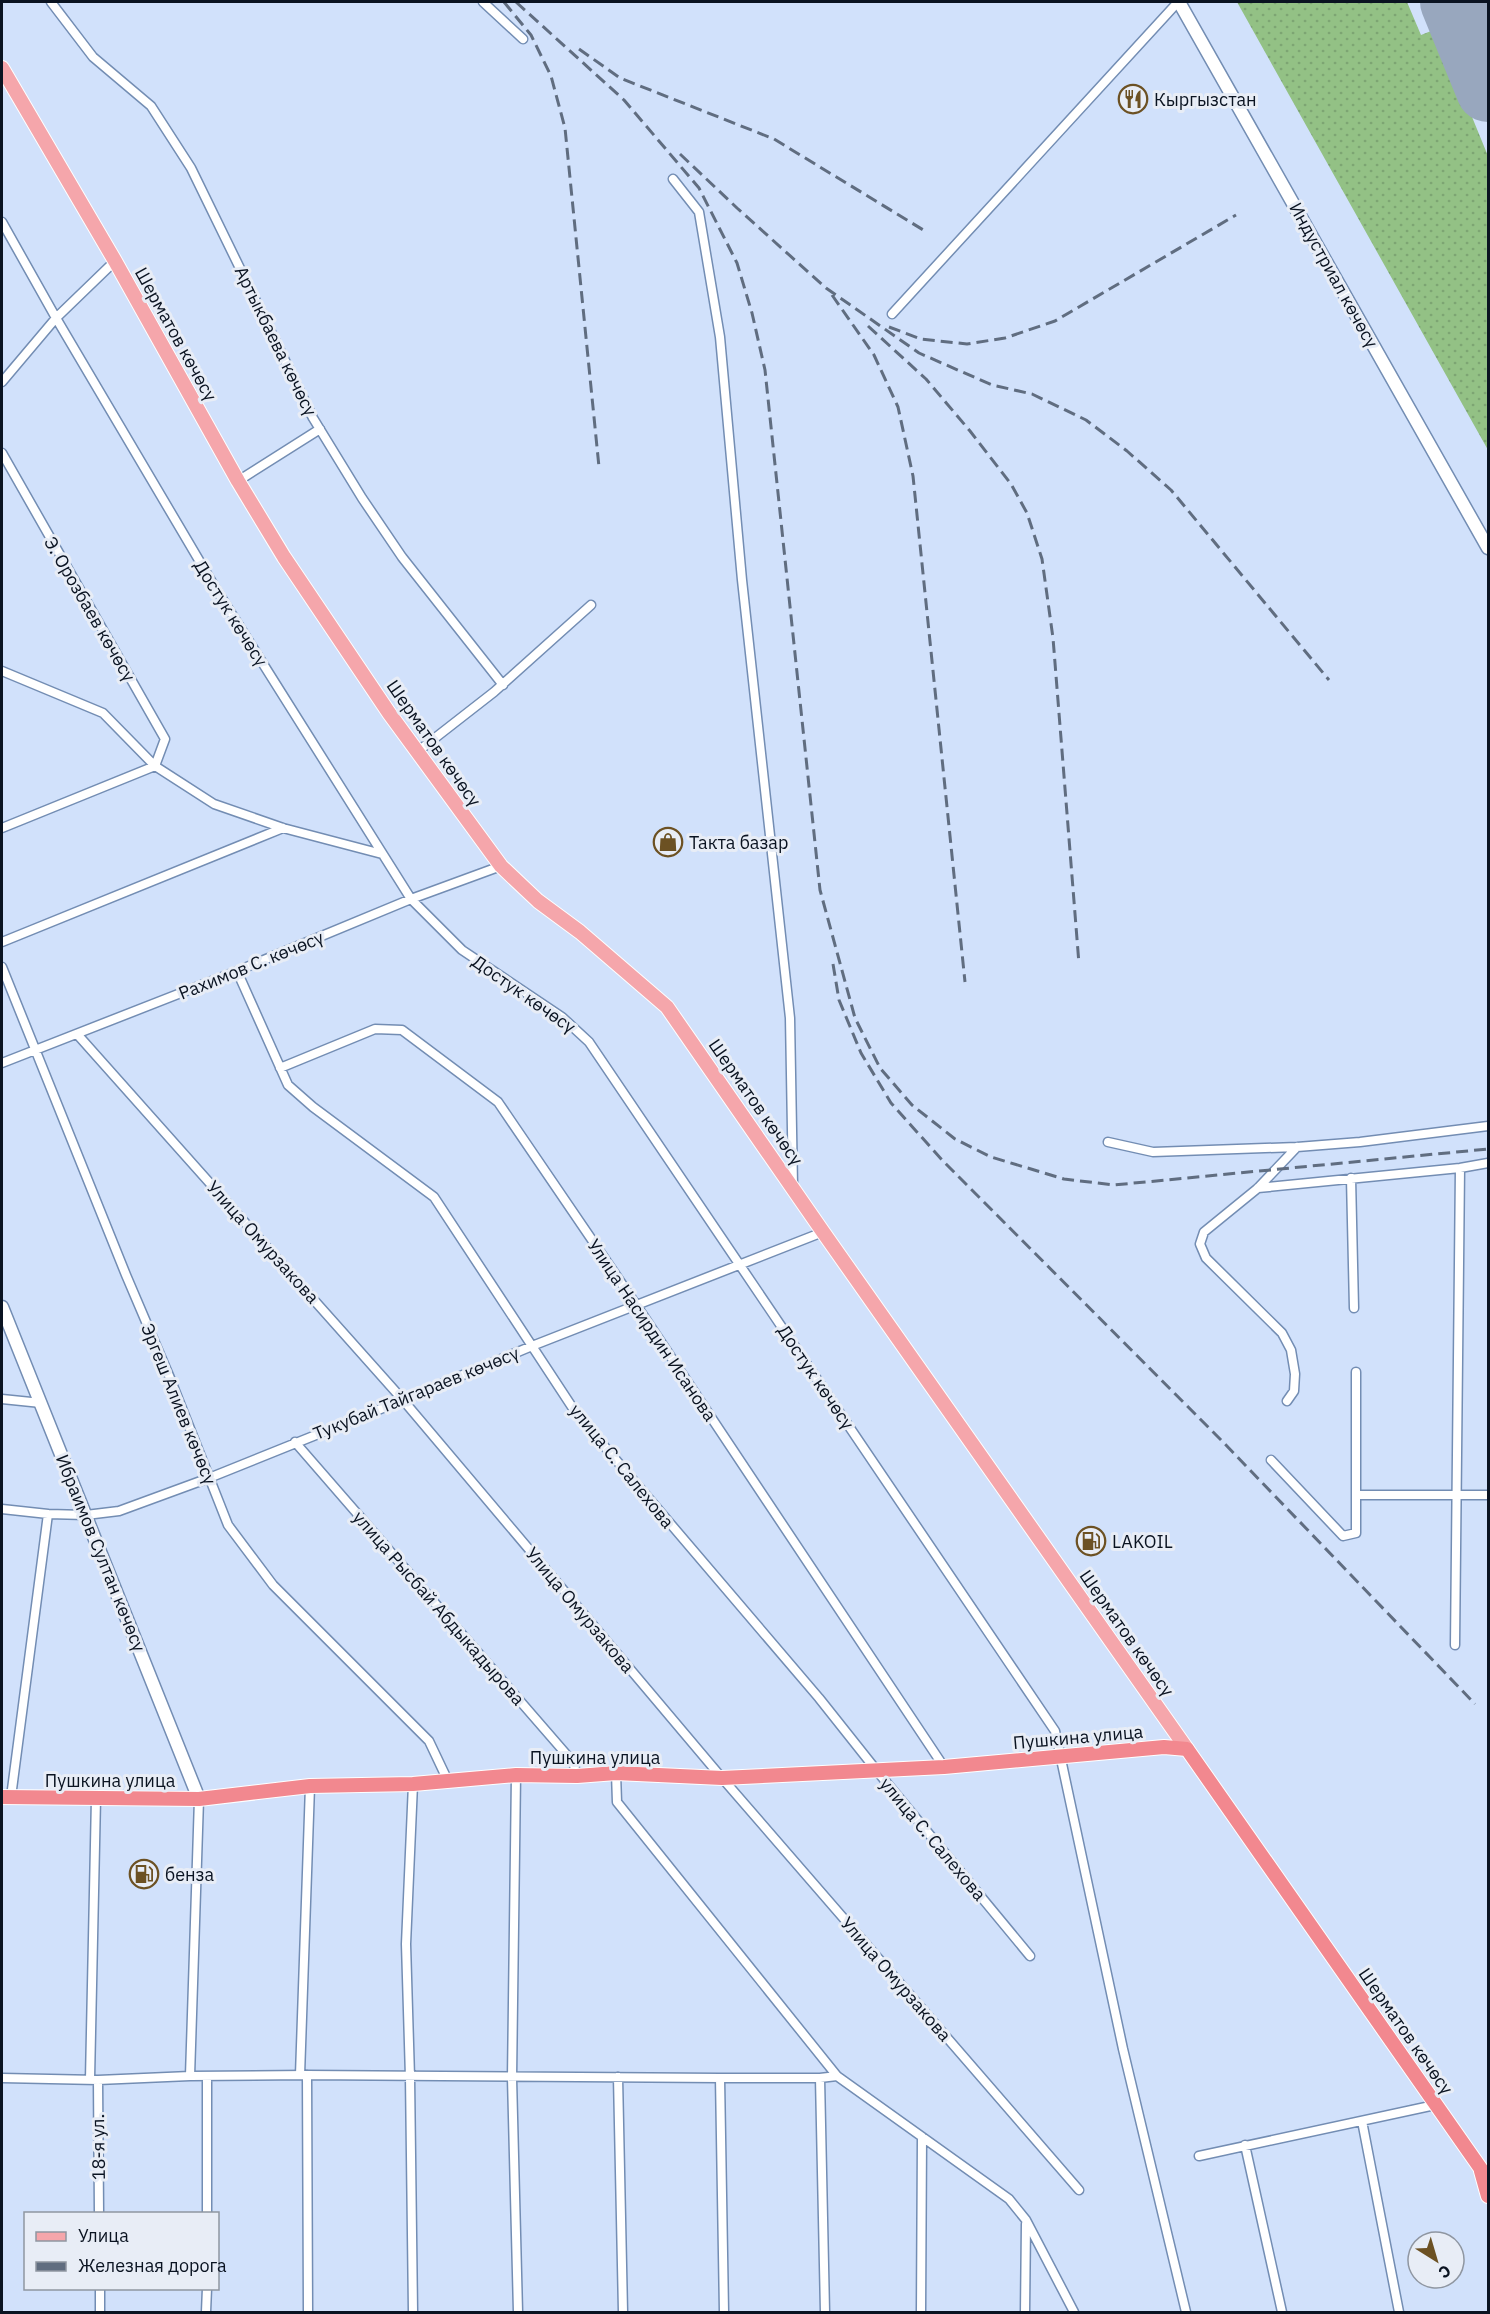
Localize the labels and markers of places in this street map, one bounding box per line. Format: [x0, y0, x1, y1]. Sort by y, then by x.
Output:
restaurant icon: Кыргызстан [1117, 83, 1149, 115]
place label: Кыргызстан [1154, 88, 1257, 111]
shop icon: Такта базар [652, 826, 684, 858]
place label: Такта базар [689, 831, 788, 854]
fuel station icon: LAKOIL [1075, 1525, 1107, 1557]
place label: LAKOIL [1112, 1530, 1173, 1553]
fuel station icon: бенза [128, 1858, 160, 1890]
place label: бенза [165, 1863, 215, 1886]

